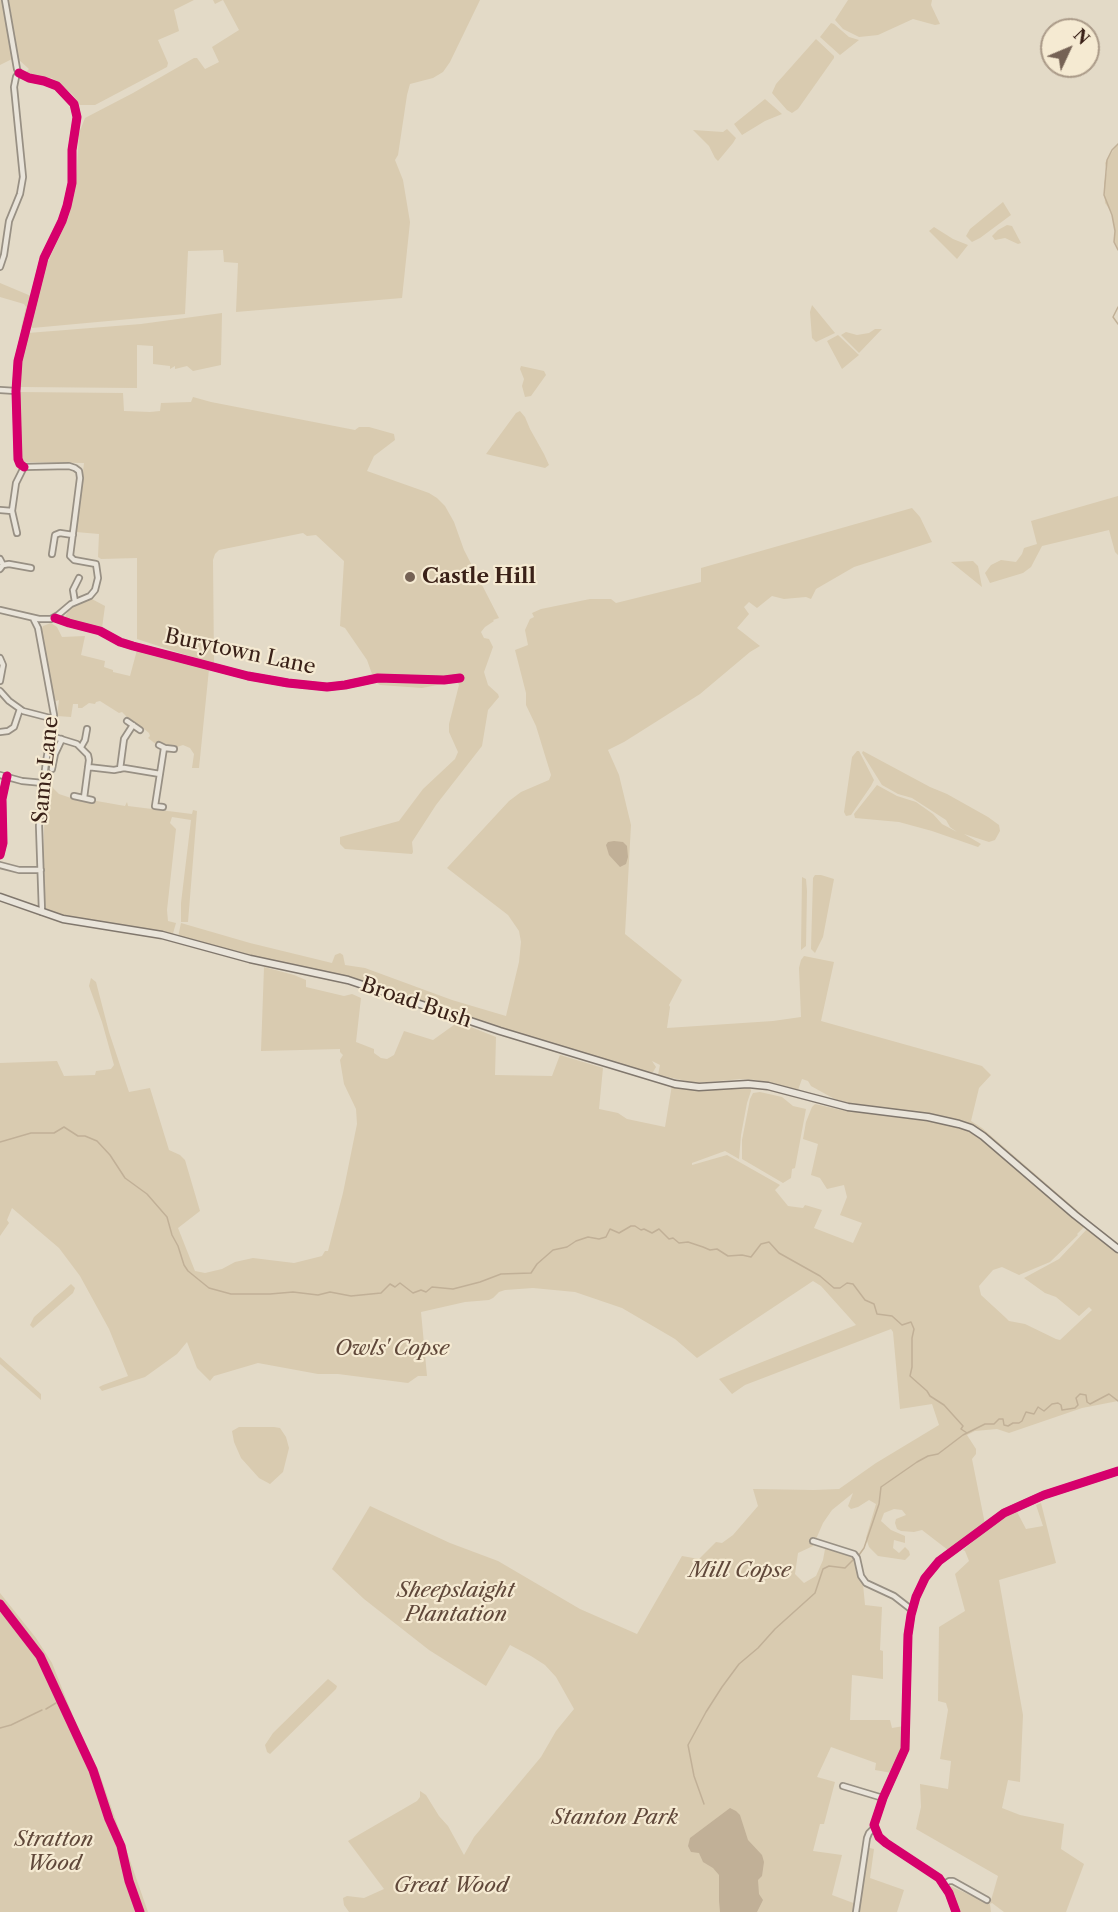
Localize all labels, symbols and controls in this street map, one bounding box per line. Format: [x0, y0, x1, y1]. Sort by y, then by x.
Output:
north arrow [1040, 18, 1100, 78]
text: N [1069, 25, 1094, 49]
place label: Castle Hill [422, 564, 536, 590]
marker: Castle Hill [403, 570, 417, 584]
street label: Burytown Lane [162, 624, 318, 680]
street label: Sams Lane [28, 715, 64, 825]
street label: Broad Bush [357, 972, 475, 1034]
park label: Owls' Copse [335, 1336, 449, 1362]
park label: Mill Copse [689, 1558, 791, 1584]
park label: Sheepslaight Plantation [397, 1578, 515, 1628]
park label: Stanton Park [552, 1805, 678, 1831]
park label: Stratton Wood [15, 1827, 93, 1877]
park label: Great Wood [394, 1873, 508, 1899]

